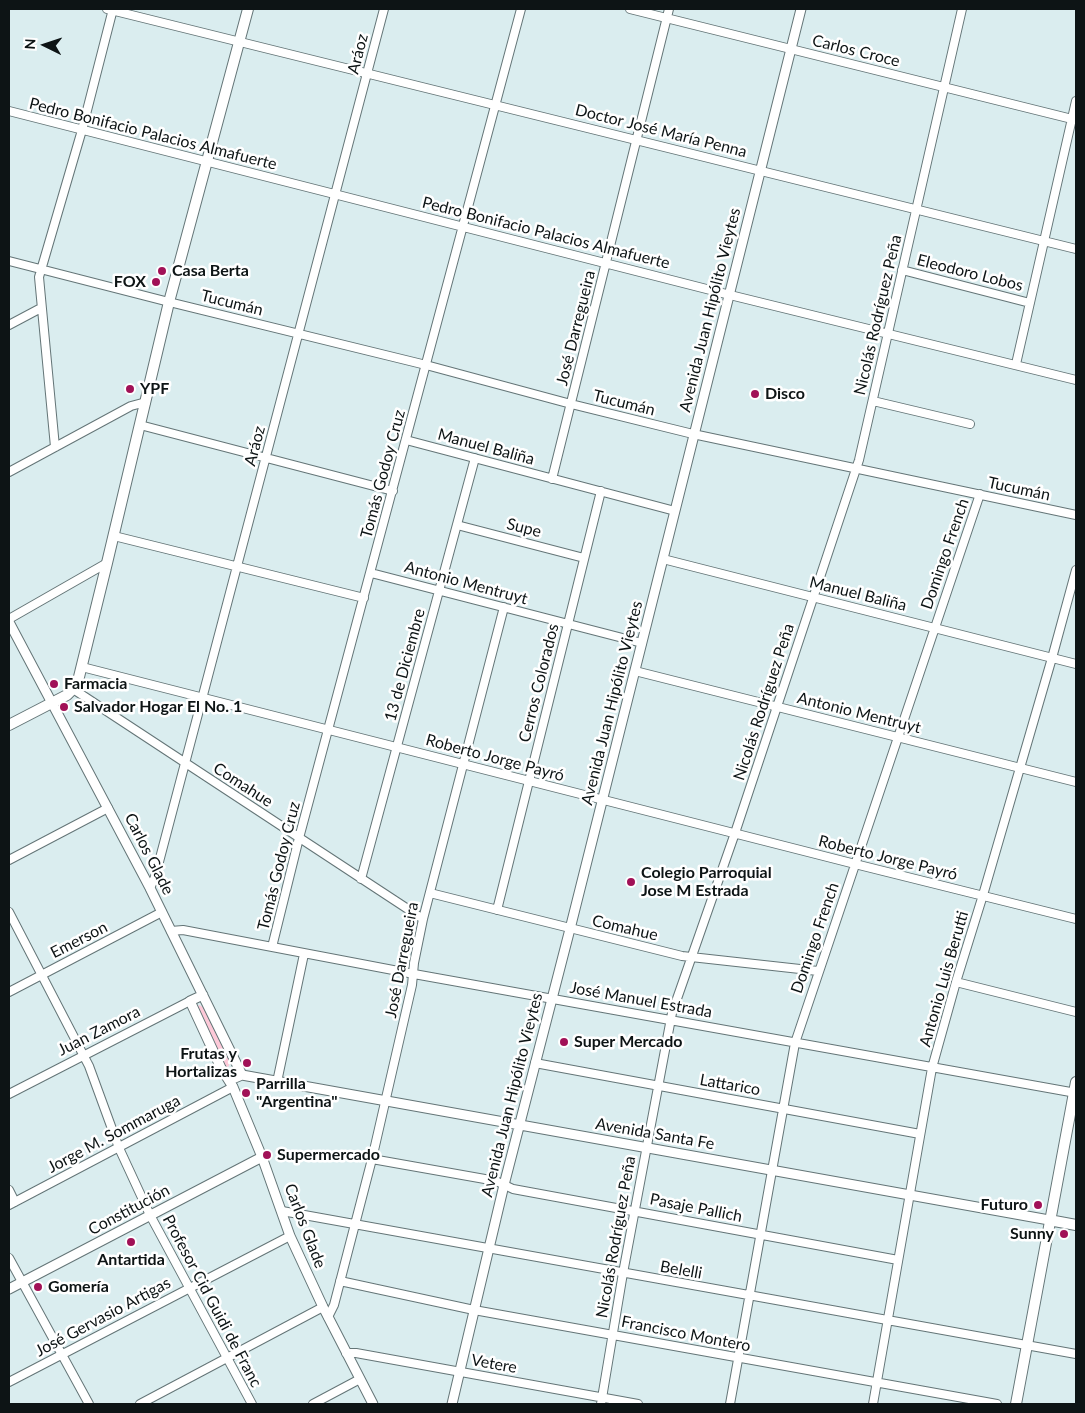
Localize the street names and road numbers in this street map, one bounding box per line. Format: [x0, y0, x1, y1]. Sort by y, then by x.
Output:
street label: Carlos Croce [810, 31, 902, 71]
street label: Aráoz [344, 32, 372, 76]
street label: Pedro Bonifacio Palacios Almafuerte [27, 94, 279, 174]
street label: Doctor José María Penna [573, 100, 749, 162]
street label: Pedro Bonifacio Palacios Almafuerte [420, 193, 672, 273]
street label: Avenida Juan Hipólito Vieytes [675, 206, 745, 414]
street label: Nicolás Rodríguez Peña [850, 233, 906, 397]
street label: Eleodoro Lobos [915, 251, 1025, 295]
street label: José Darregueira [552, 268, 600, 388]
street label: Tucumán [199, 286, 265, 320]
street label: Tucumán [591, 386, 657, 420]
street label: Tomás Godoy Cruz [357, 408, 409, 540]
street label: Aráoz [240, 424, 270, 468]
street label: Manuel Baliña [436, 425, 536, 469]
street label: Tucumán [986, 473, 1052, 505]
street label: Domingo French [917, 496, 973, 612]
street label: Supe [505, 514, 543, 542]
street label: Antonio Mentruyt [402, 557, 530, 609]
street label: Manuel Baliña [807, 573, 909, 615]
street label: Avenida Juan Hipólito Vieytes [577, 599, 647, 807]
street label: 13 de Diciembre [381, 606, 429, 724]
street label: Nicolás Rodríguez Peña [730, 621, 798, 783]
street label: Cerros Colorados [515, 622, 563, 744]
street label: Antonio Mentruyt [795, 688, 923, 738]
street label: Roberto Jorge Payró [424, 730, 566, 786]
street label: Comahue [210, 759, 276, 811]
street label: Tomás Godoy Cruz [254, 800, 304, 932]
street label: Carlos Glade [120, 810, 178, 898]
street label: Roberto Jorge Payró [817, 831, 959, 885]
street label: Domingo French [787, 880, 843, 996]
street label: José Darregueira [381, 900, 423, 1020]
street label: Antonio Luis Berutti [915, 909, 973, 1049]
street label: Comahue [590, 911, 660, 945]
street label: Emerson [47, 918, 111, 962]
street label: José Manuel Estrada [568, 978, 714, 1022]
street label: Avenida Juan Hipólito Vieytes [477, 991, 547, 1199]
street label: Juan Zamora [55, 1002, 143, 1060]
street label: Lattarico [698, 1070, 762, 1100]
street label: Jorge M. Sommaruga [44, 1091, 184, 1177]
street label: Avenida Santa Fe [594, 1114, 716, 1154]
street label: Nicolás Rodríguez Peña [592, 1155, 640, 1319]
street label: Constitución [85, 1181, 173, 1239]
street label: Carlos Glade [280, 1181, 330, 1271]
street label: Pasaje Pallich [648, 1190, 744, 1226]
street label: Profesor Cid Guidi de Franc [158, 1212, 266, 1390]
street label: Belelli [659, 1257, 703, 1283]
street label: José Gervasio Artigas [32, 1273, 174, 1361]
street label: Francisco Montero [620, 1312, 752, 1356]
street label: Vetere [470, 1351, 518, 1377]

